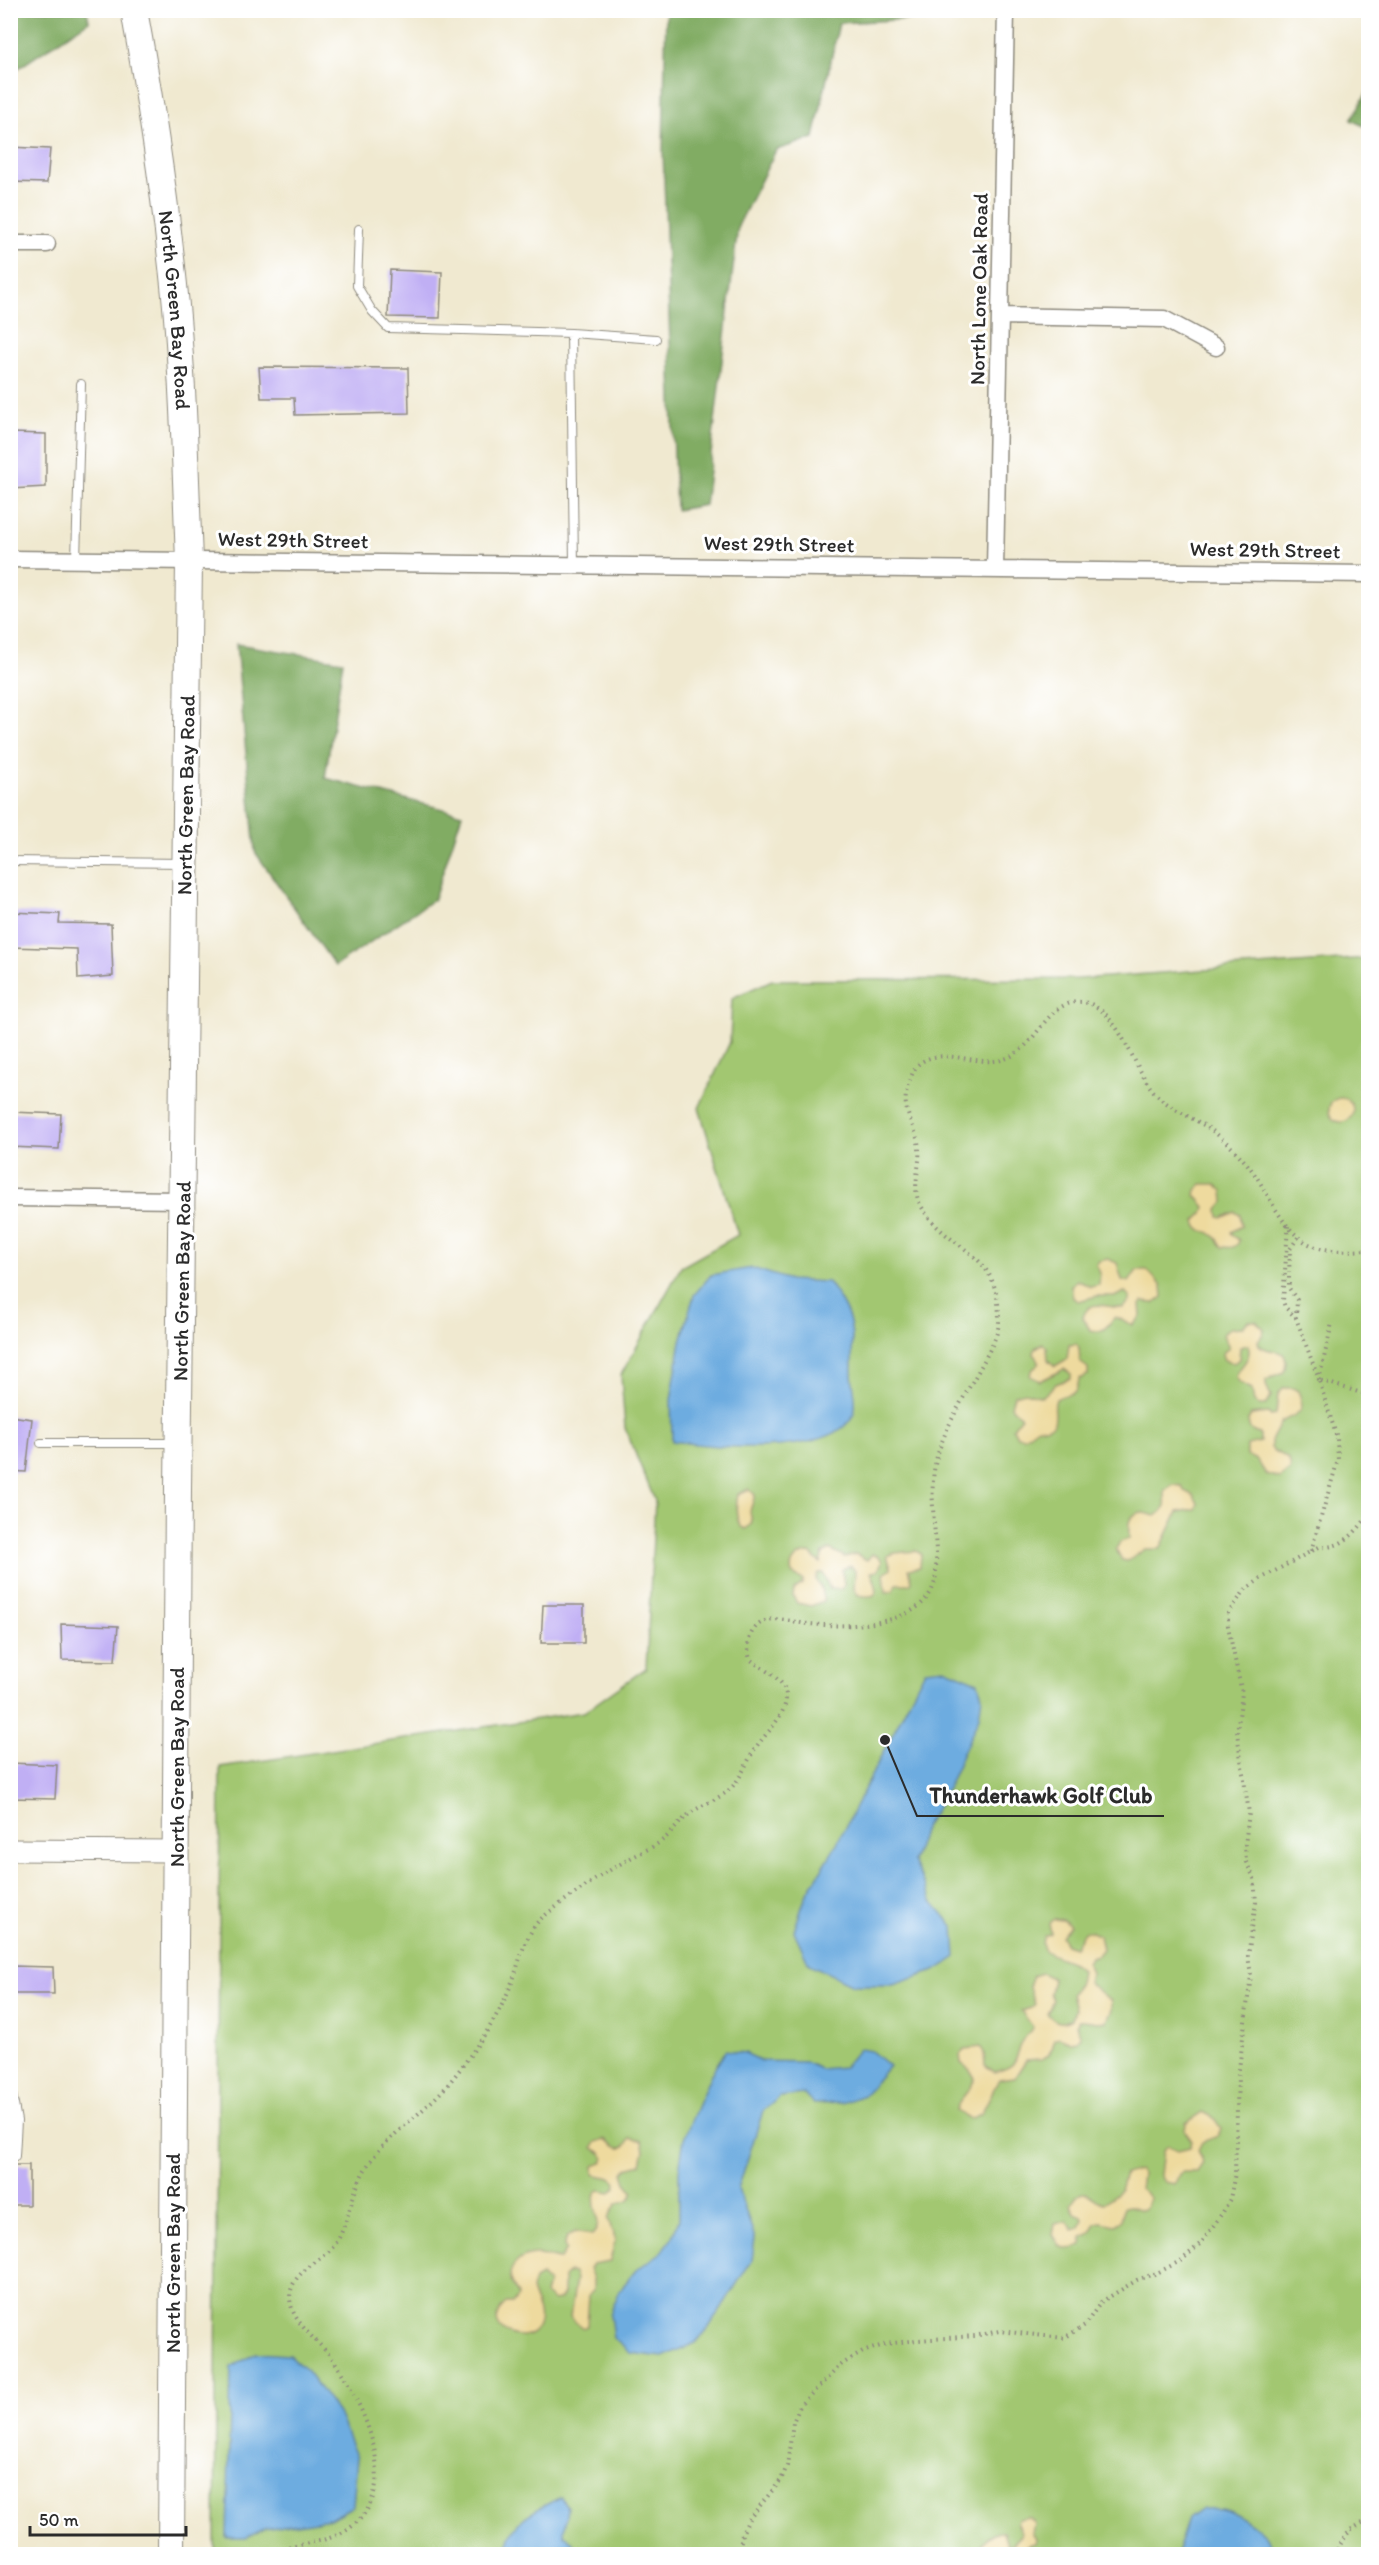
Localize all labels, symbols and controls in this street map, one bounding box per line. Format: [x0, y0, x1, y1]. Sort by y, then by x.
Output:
street label: North Lone Oak Road [964, 192, 993, 385]
street label: North Green Bay Road [153, 209, 196, 411]
street label: West 29th Street [217, 526, 369, 553]
street label: West 29th Street [703, 530, 855, 557]
street label: West 29th Street [1189, 536, 1341, 563]
street label: North Green Bay Road [171, 694, 200, 895]
street label: North Green Bay Road [167, 1180, 196, 1381]
street label: North Green Bay Road [164, 1666, 189, 1867]
callout: Thunderhawk Golf Club [917, 1776, 1164, 1816]
text: Thunderhawk Golf Club [929, 1782, 1152, 1809]
street label: North Green Bay Road [160, 2152, 185, 2353]
scale bar [30, 2499, 186, 2537]
text: 50 m [39, 2509, 79, 2531]

